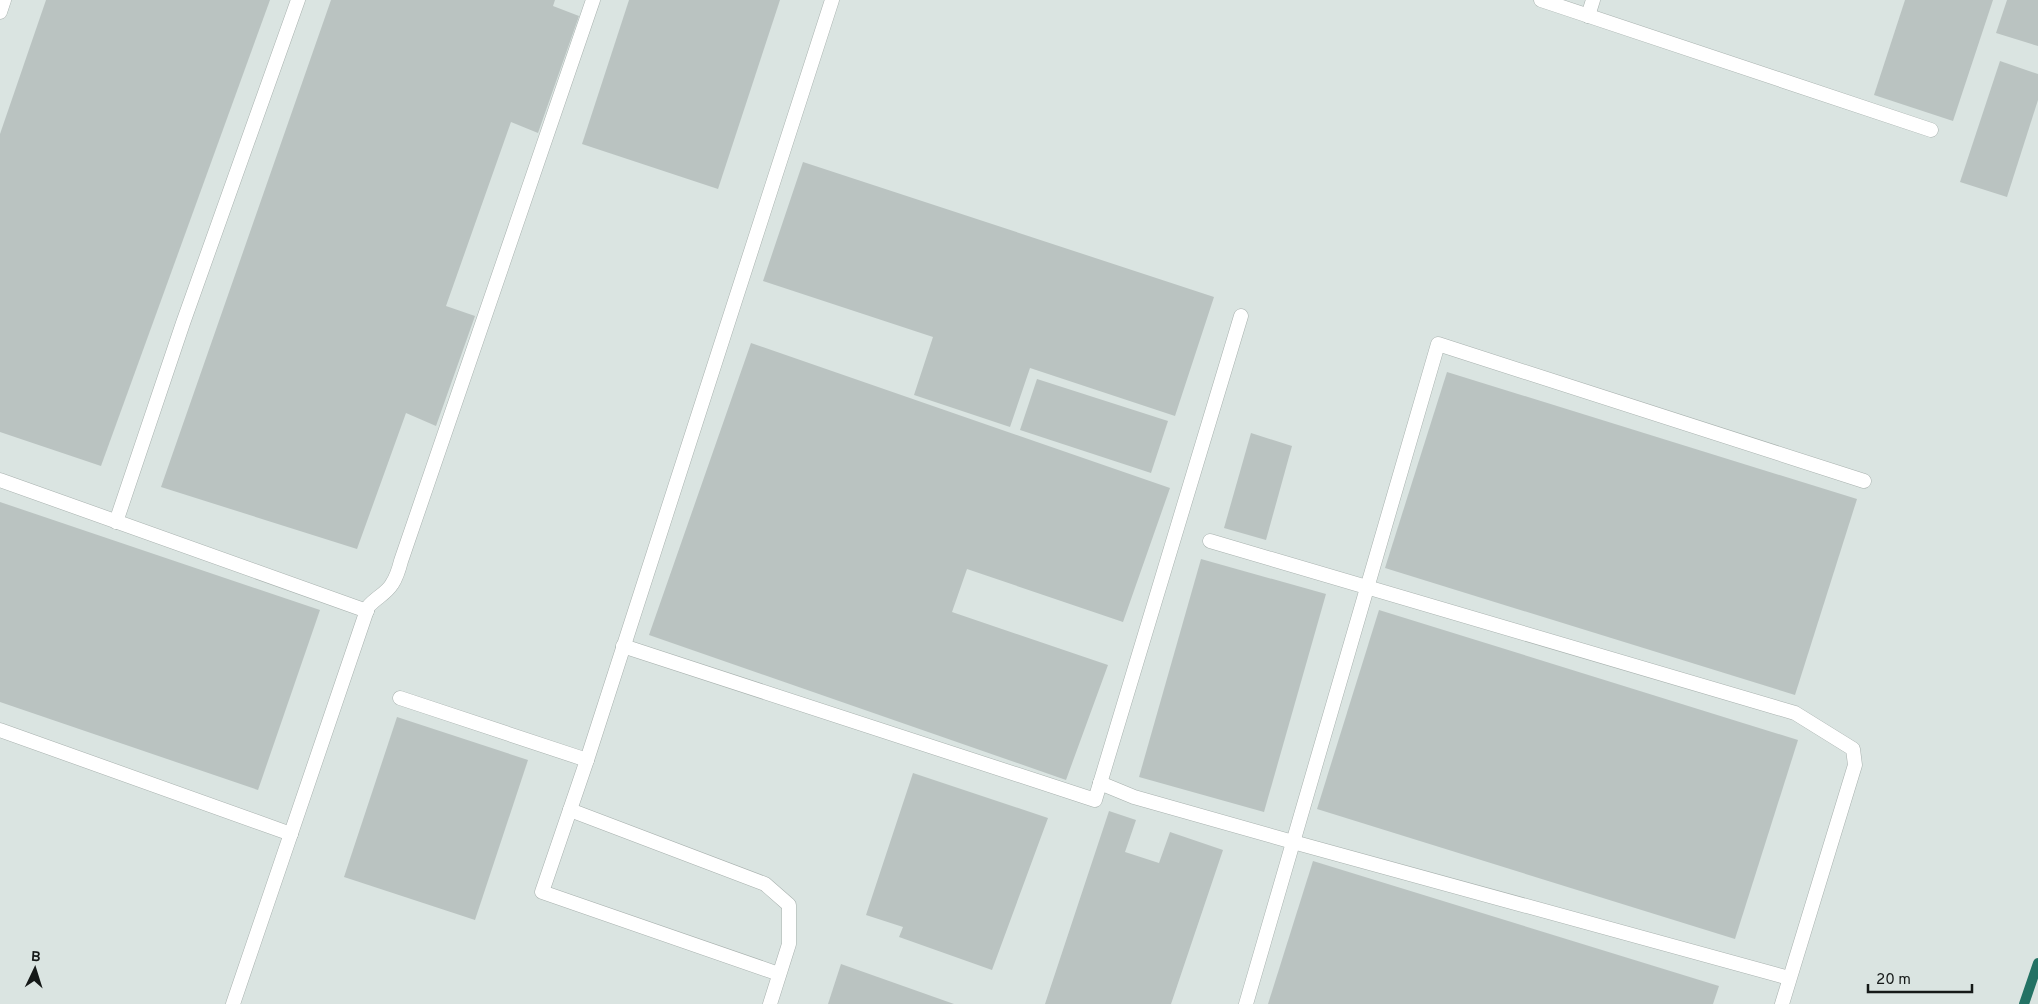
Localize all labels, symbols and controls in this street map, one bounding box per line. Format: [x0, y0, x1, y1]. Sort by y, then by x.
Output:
north arrow [10, 944, 60, 994]
text: B [30, 949, 41, 966]
scale bar [1868, 962, 1972, 994]
text: 20 m [1876, 971, 1911, 990]

